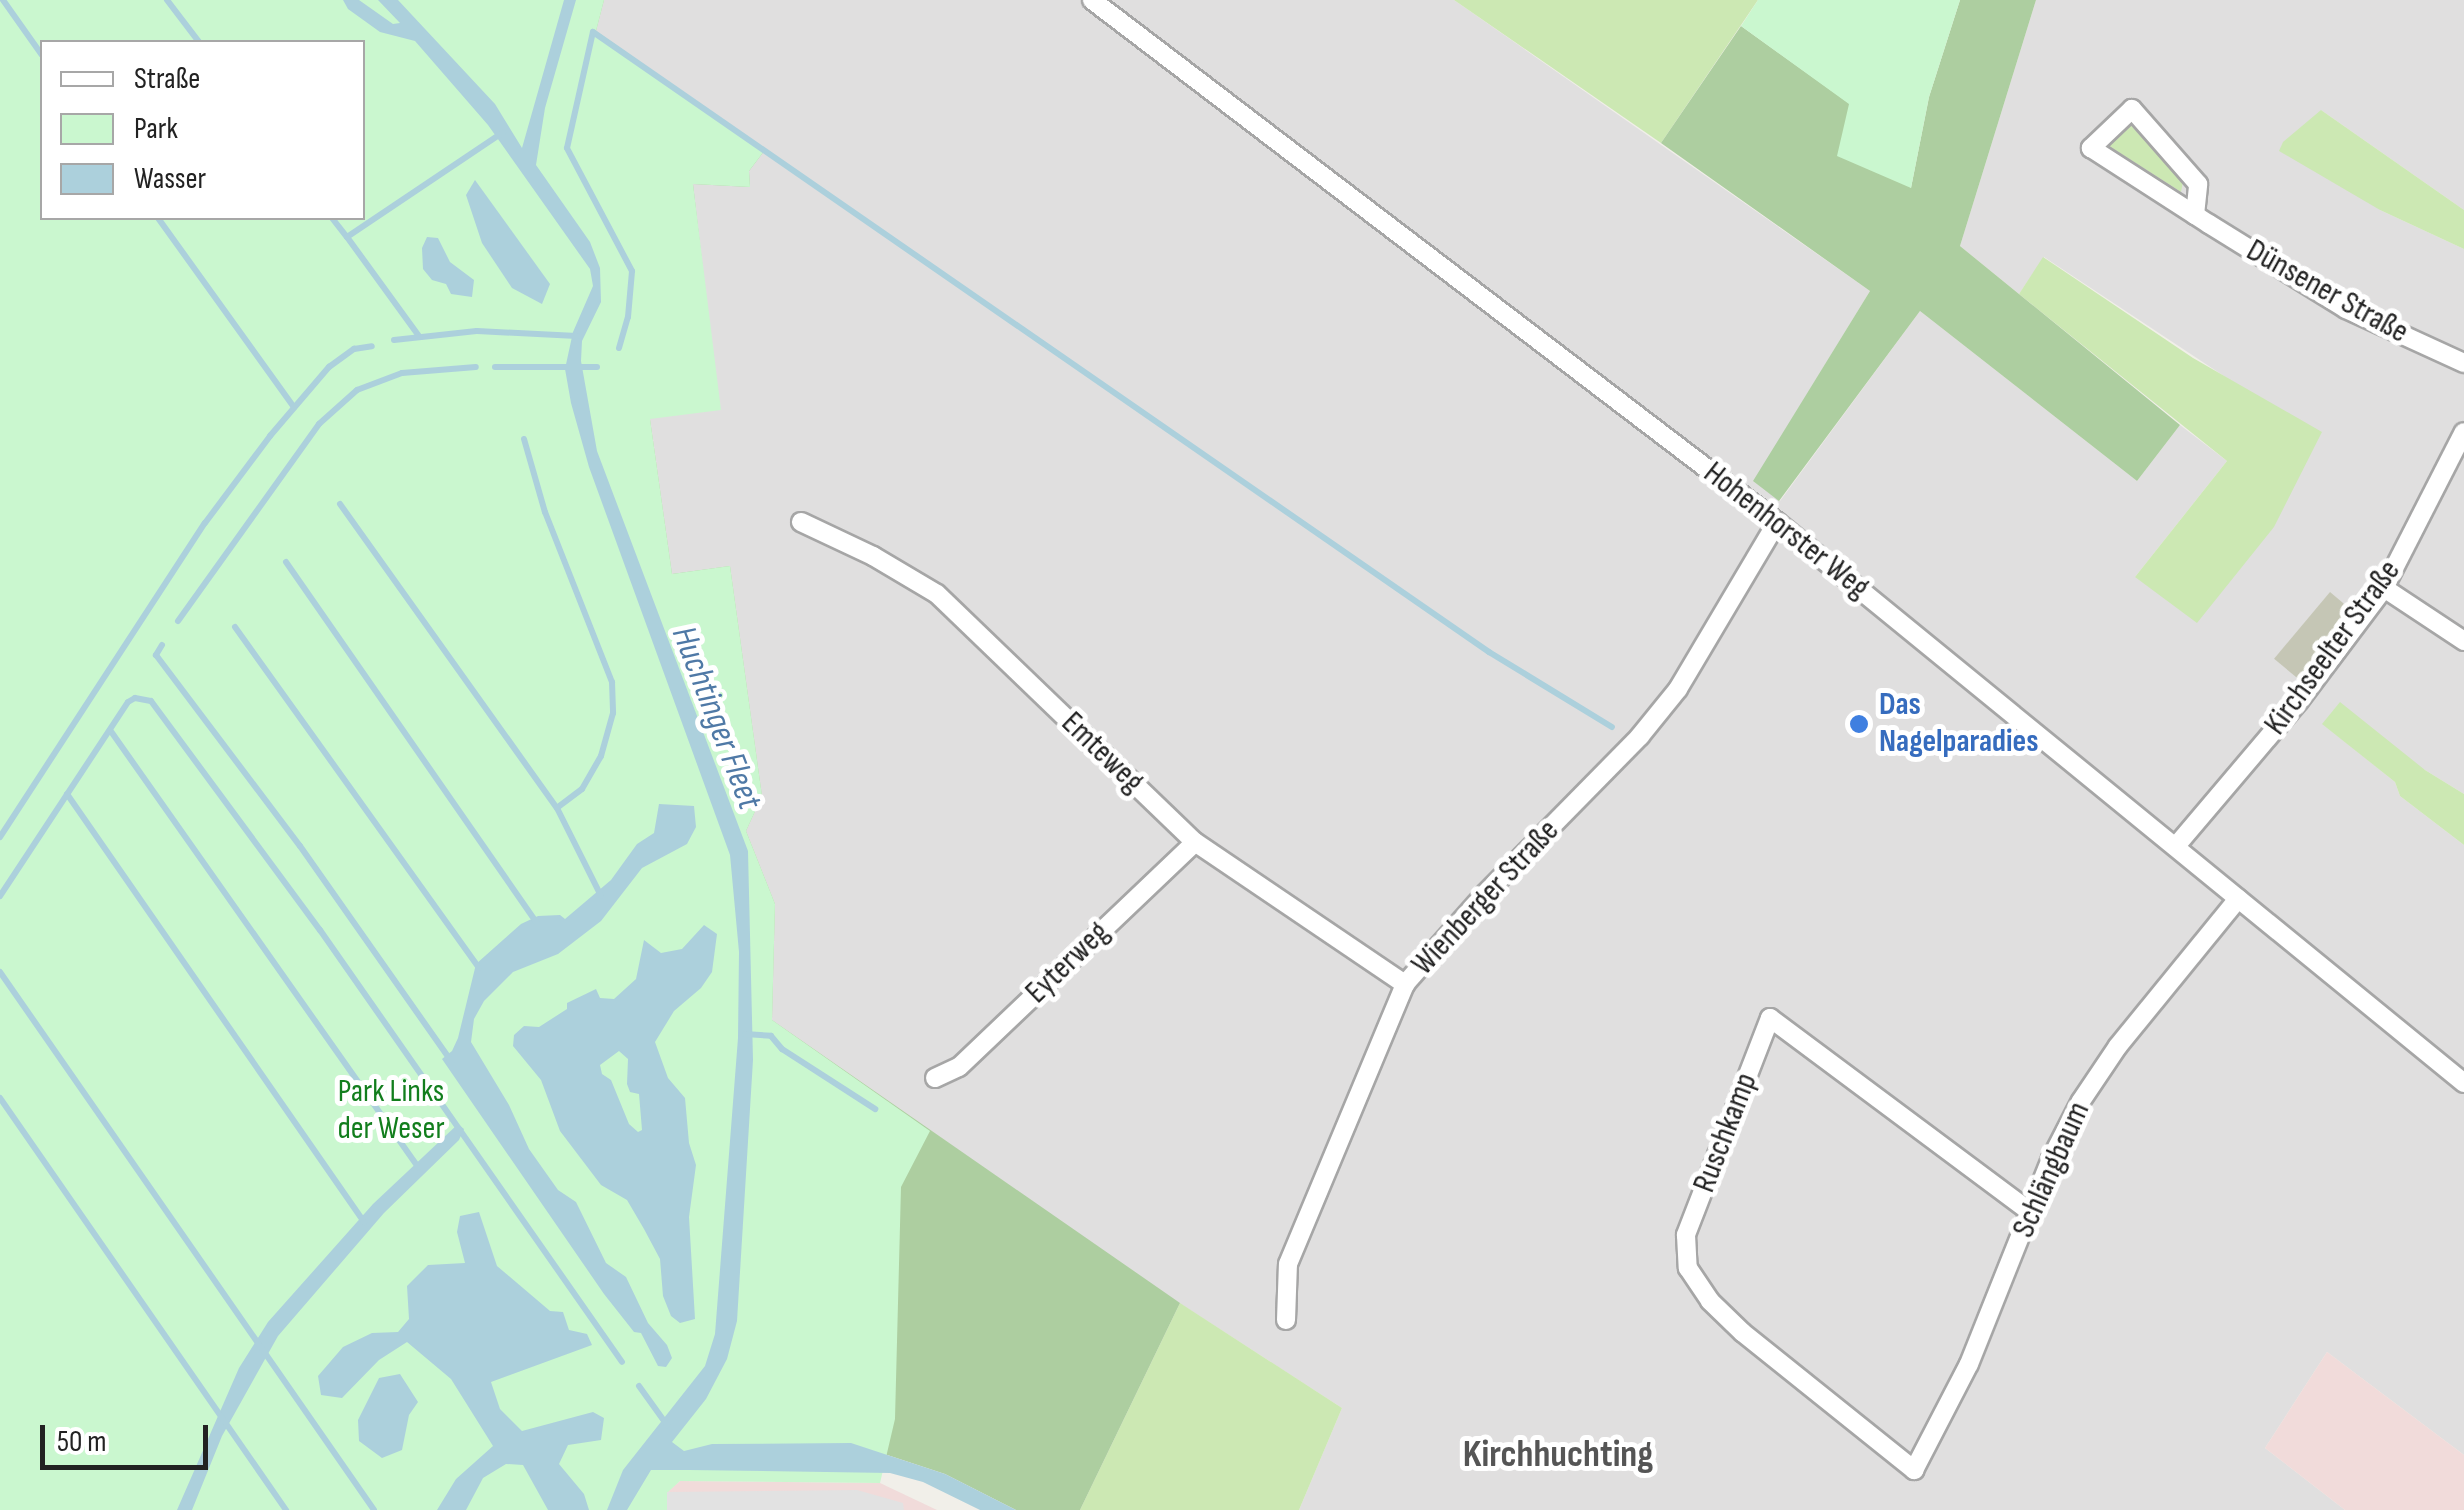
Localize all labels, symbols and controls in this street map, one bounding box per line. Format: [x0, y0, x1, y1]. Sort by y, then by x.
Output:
legend [40, 40, 365, 220]
text: Straße [134, 61, 200, 97]
text: Park [134, 111, 178, 147]
text: Wasser [134, 161, 206, 197]
street label: Dünsener Straße [2240, 232, 2414, 352]
street label: Hohenhorster Weg [1696, 454, 1876, 608]
street label: Kirchseelter Straße [2257, 553, 2409, 743]
water label: Huchtinger Fleet [662, 621, 770, 815]
place label: Das Nagelparadies [1879, 687, 2038, 762]
street label: Emteweg [1053, 705, 1151, 801]
marker: Das Nagelparadies [1848, 713, 1870, 735]
street label: Wienberger Straße [1404, 812, 1568, 984]
street label: Eyterweg [1018, 914, 1118, 1012]
street label: Ruschkamp [1686, 1068, 1766, 1198]
park label: Park Links der Weser [337, 1074, 445, 1149]
street label: Schlängbaum [2005, 1096, 2099, 1244]
scale bar [45, 1405, 212, 1467]
text: 50 m [57, 1424, 106, 1460]
district label: Kirchhuchting [1463, 1432, 1653, 1478]

